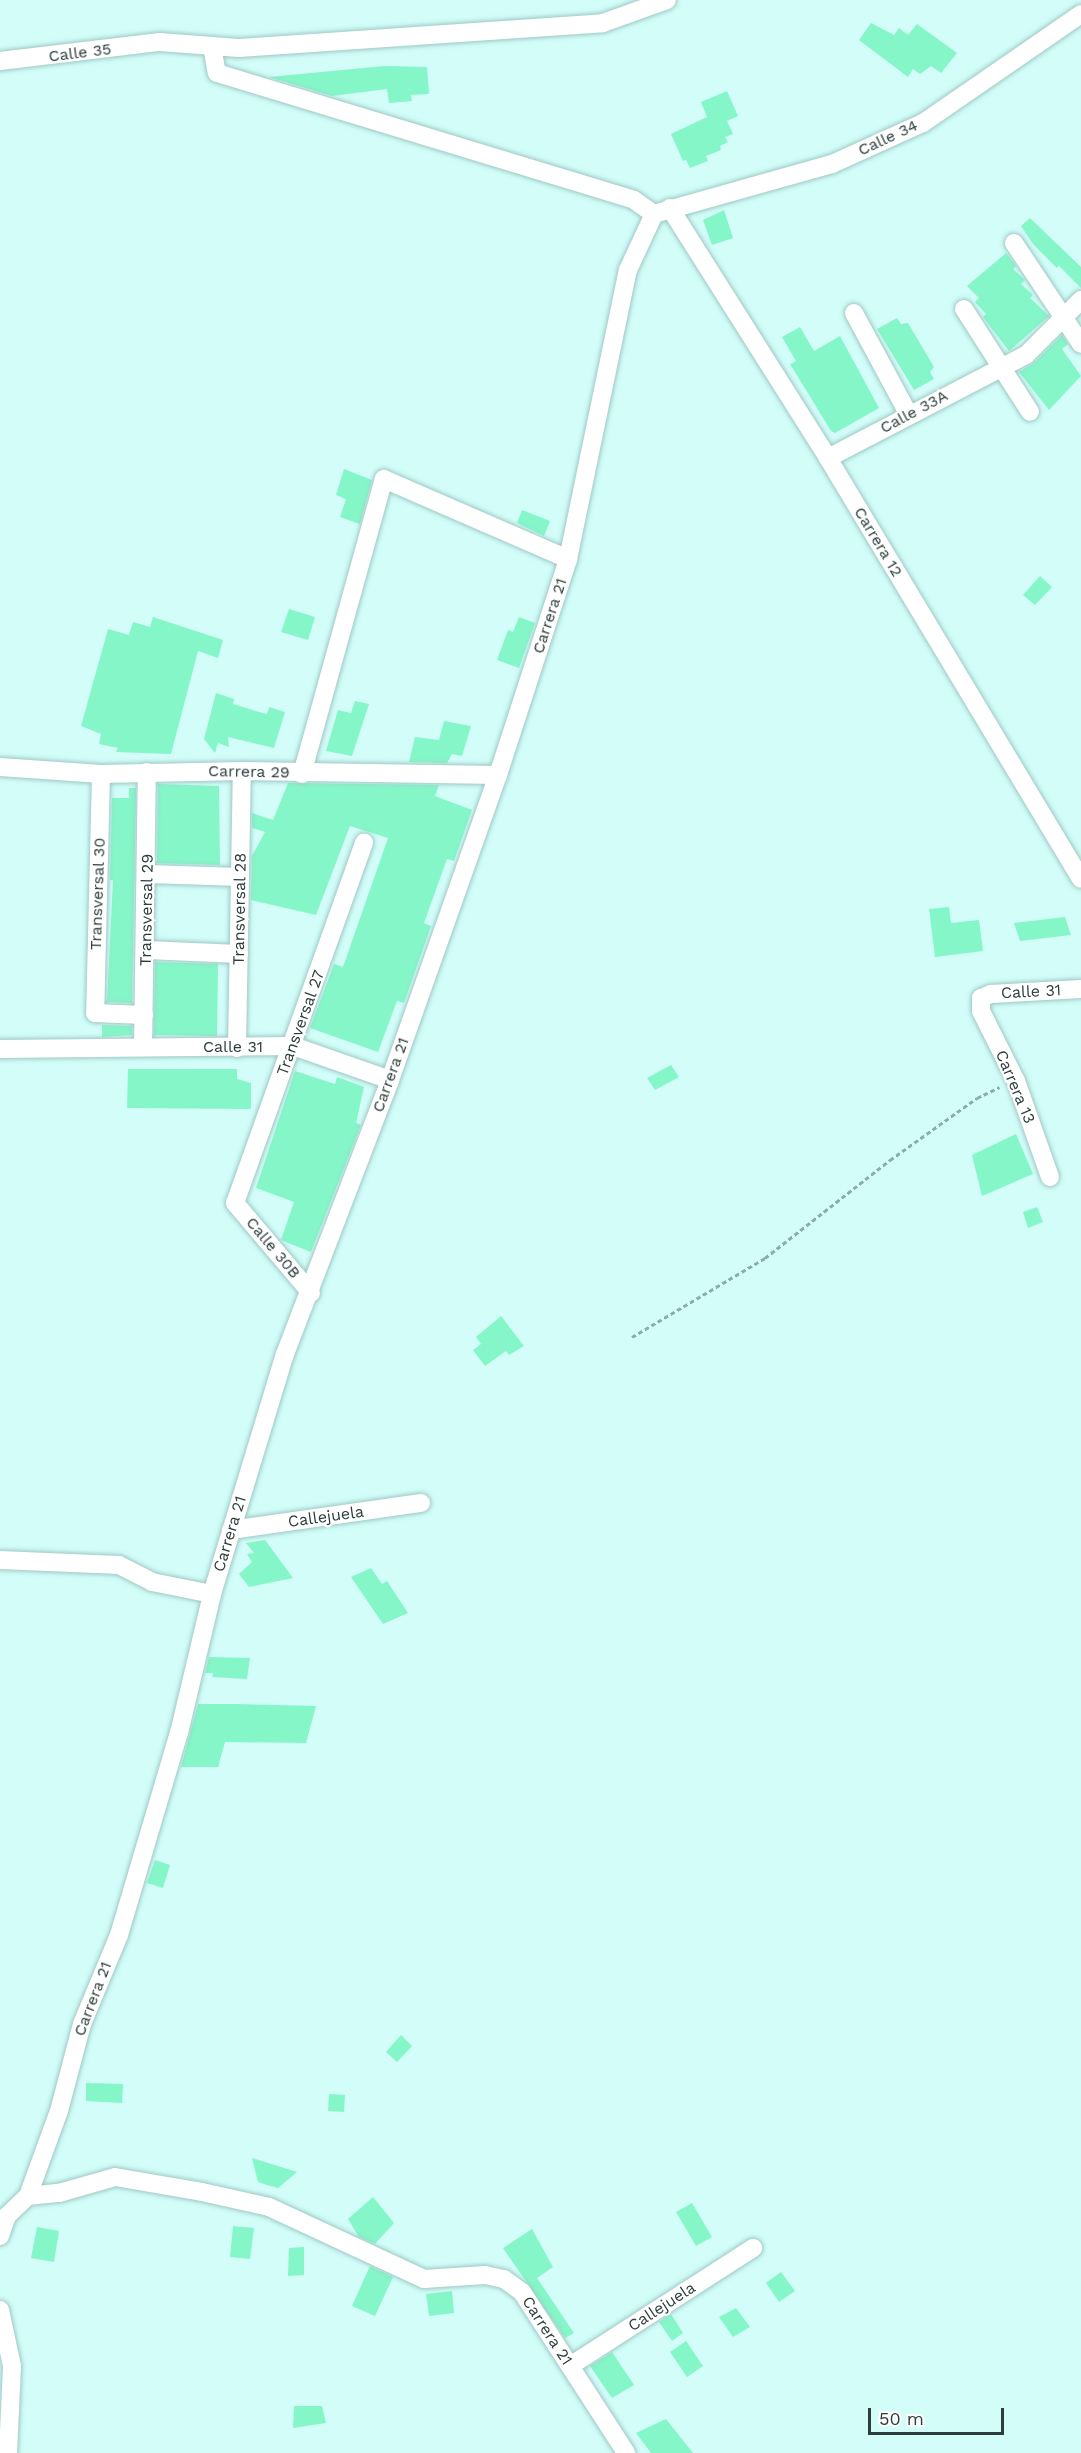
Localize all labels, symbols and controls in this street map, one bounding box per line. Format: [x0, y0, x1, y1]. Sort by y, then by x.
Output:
street label: Calle 35 [47, 40, 113, 66]
street label: Calle 34 [855, 116, 921, 160]
street label: Calle 33A [877, 386, 951, 438]
street label: Carrera 12 [850, 503, 906, 581]
street label: Carrera 21 [529, 576, 571, 656]
street label: Carrera 29 [208, 762, 290, 782]
street label: Transversal 30 [86, 837, 110, 951]
street label: Transversal 28 [229, 852, 251, 966]
street label: Transversal 29 [136, 853, 158, 967]
street label: Transversal 27 [273, 967, 329, 1079]
street label: Calle 31 [1000, 981, 1062, 1003]
street label: Carrera 21 [369, 1035, 413, 1115]
street label: Calle 31 [203, 1037, 263, 1057]
street label: Carrera 13 [991, 1047, 1039, 1127]
street label: Calle 30B [242, 1213, 304, 1283]
street label: Carrera 21 [209, 1494, 251, 1574]
street label: Callejuela [287, 1502, 365, 1532]
street label: Carrera 21 [70, 1959, 116, 2039]
street label: Callejuela [625, 2278, 699, 2336]
street label: Carrera 21 [518, 2293, 576, 2369]
scale bar [871, 2396, 1008, 2434]
text: 50 m [879, 2408, 924, 2429]

